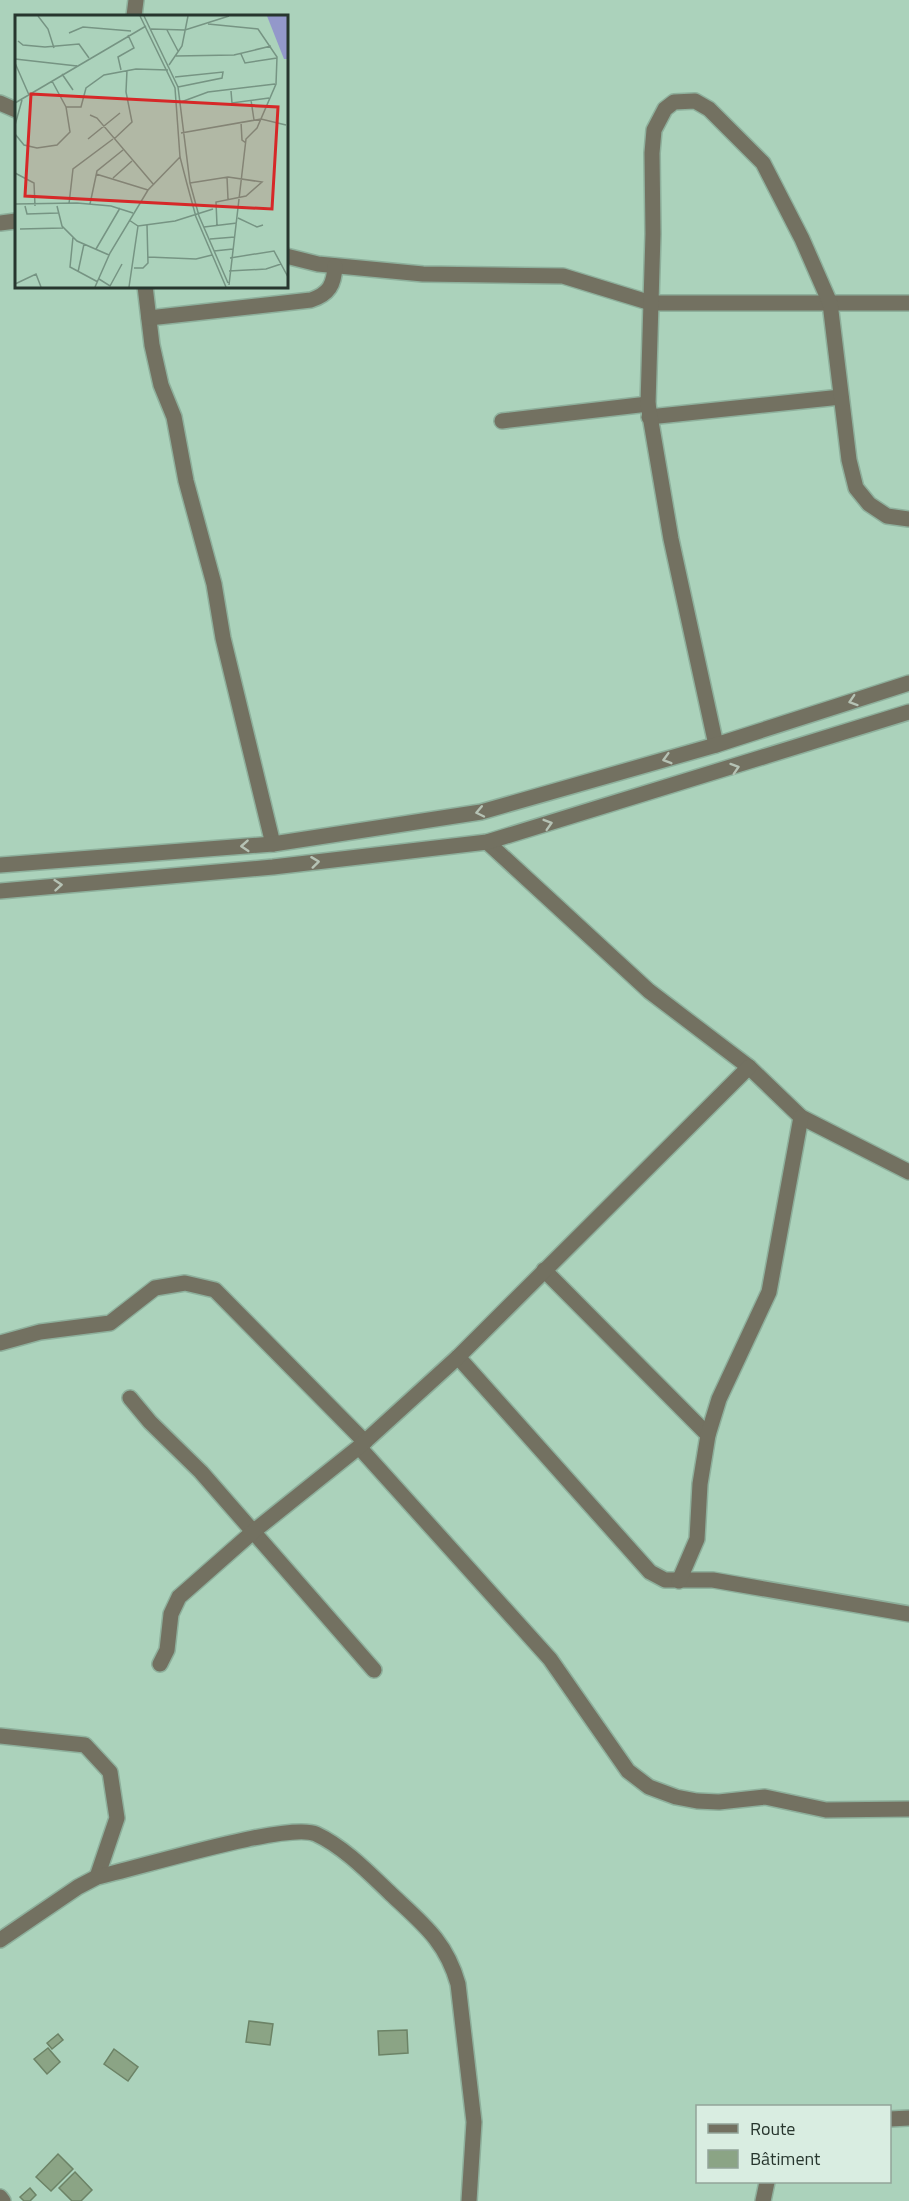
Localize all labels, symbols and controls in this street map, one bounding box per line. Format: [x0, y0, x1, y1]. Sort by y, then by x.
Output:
inset map [15, 15, 288, 288]
one-way arrow [848, 693, 859, 706]
one-way arrow [662, 752, 673, 764]
one-way arrow [729, 763, 740, 775]
one-way arrow [475, 804, 485, 817]
one-way arrow [542, 819, 553, 831]
one-way arrow [241, 839, 250, 852]
one-way arrow [311, 856, 320, 869]
one-way arrow [54, 879, 63, 892]
legend [696, 2105, 891, 2183]
text: Route [750, 2115, 795, 2142]
text: Bâtiment [750, 2145, 821, 2172]

